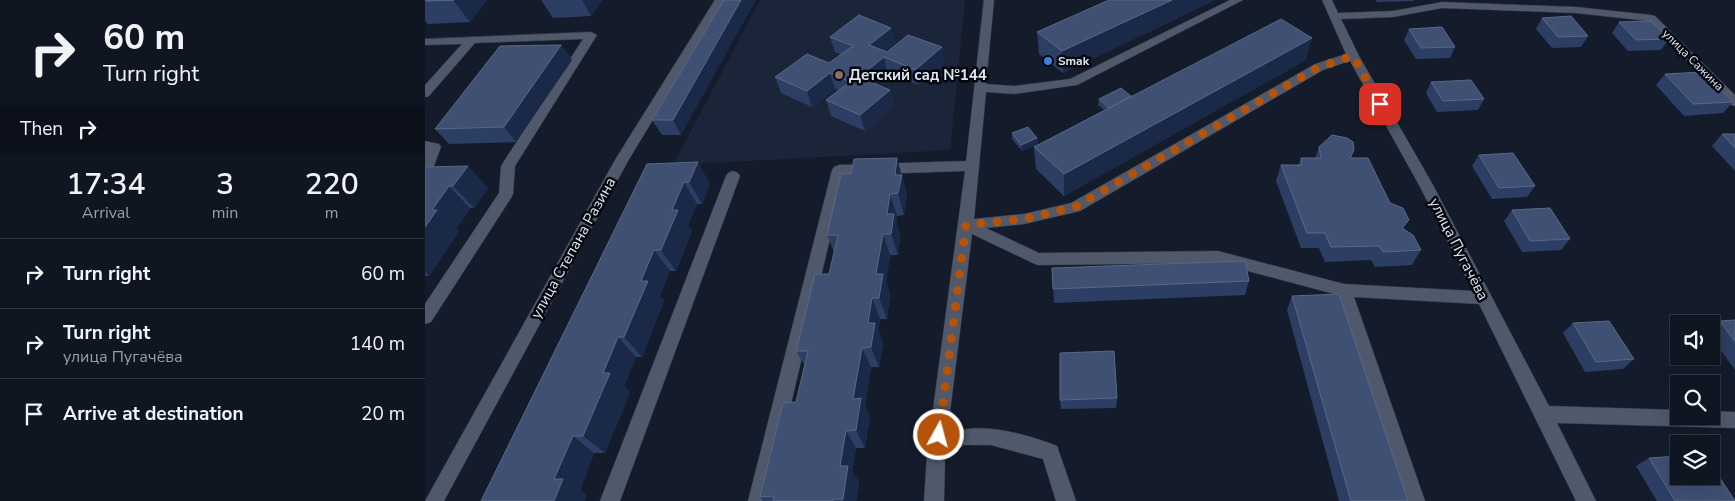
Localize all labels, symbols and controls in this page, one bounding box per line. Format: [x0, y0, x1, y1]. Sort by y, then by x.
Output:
text: 60 m [103, 14, 185, 61]
icon: right [20, 20, 85, 85]
street label: улица Сажина [1659, 26, 1727, 94]
place label: Smak [1058, 53, 1090, 69]
marker: Smak [1042, 55, 1054, 67]
text: Turn right [103, 59, 199, 89]
place label: Детский сад №144 [849, 65, 987, 85]
marker: Детский сад №144 [833, 69, 845, 81]
pin [1359, 83, 1401, 125]
icon: arrive [1366, 90, 1394, 118]
icon: right [73, 115, 101, 143]
text: Then [20, 116, 63, 142]
text: 17:34 [66, 164, 145, 205]
text: 3 [216, 164, 234, 205]
text: 220 [305, 164, 359, 205]
street label: улица Степана Разина [526, 174, 620, 322]
street label: улица Пугачёва [1425, 194, 1493, 304]
text: Arrival [82, 202, 130, 224]
text: min [212, 202, 238, 224]
text: m [325, 202, 339, 224]
icon: right [20, 260, 48, 288]
text: Turn right [63, 261, 150, 287]
text: 60 m [361, 261, 405, 287]
map controls [1670, 315, 1720, 485]
button: sound [1670, 315, 1720, 365]
text: Turn right [63, 320, 150, 346]
icon: right [20, 330, 48, 358]
text: 140 m [350, 331, 405, 357]
text: улица Пугачёва [63, 346, 183, 368]
button: search [1670, 375, 1720, 425]
icon: arrive [20, 400, 48, 428]
text: Arrive at destination [63, 401, 244, 427]
text: 20 m [361, 401, 405, 427]
position arrow [912, 408, 964, 460]
button: layers [1670, 435, 1720, 485]

